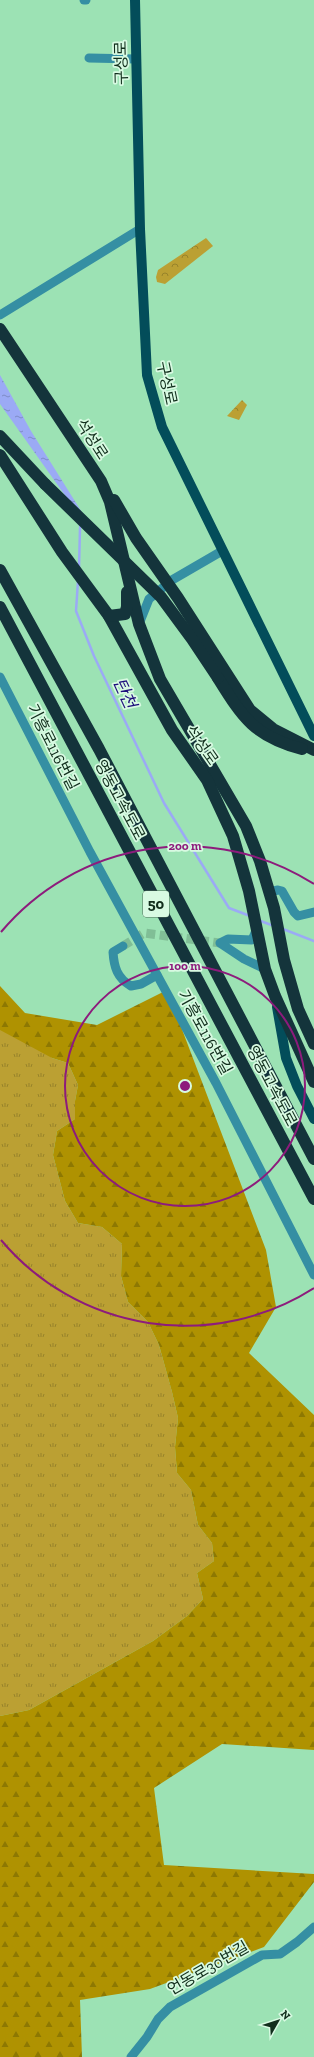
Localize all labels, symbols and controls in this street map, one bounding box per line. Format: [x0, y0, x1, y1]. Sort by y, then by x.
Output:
street label: 구성로 [111, 40, 131, 85]
street label: 구성로 [153, 359, 181, 407]
street label: 석성로 [72, 415, 112, 463]
water label: 탄천 [109, 675, 142, 714]
street label: 기흥로116번길 [23, 701, 83, 793]
street label: 석성로 [182, 721, 223, 769]
street label: 영동고속도로 [91, 757, 149, 844]
text: 200 m [168, 839, 202, 853]
road number: 50 [143, 891, 169, 917]
text: 100 m [169, 959, 201, 973]
street label: 기흥로116번길 [174, 986, 236, 1078]
street label: 영동고속도로 [243, 1043, 301, 1130]
centre of rings [178, 1079, 192, 1093]
street label: 언동로30번길 [164, 1937, 252, 1999]
north arrow [258, 2001, 298, 2041]
text: N [278, 2008, 293, 2023]

